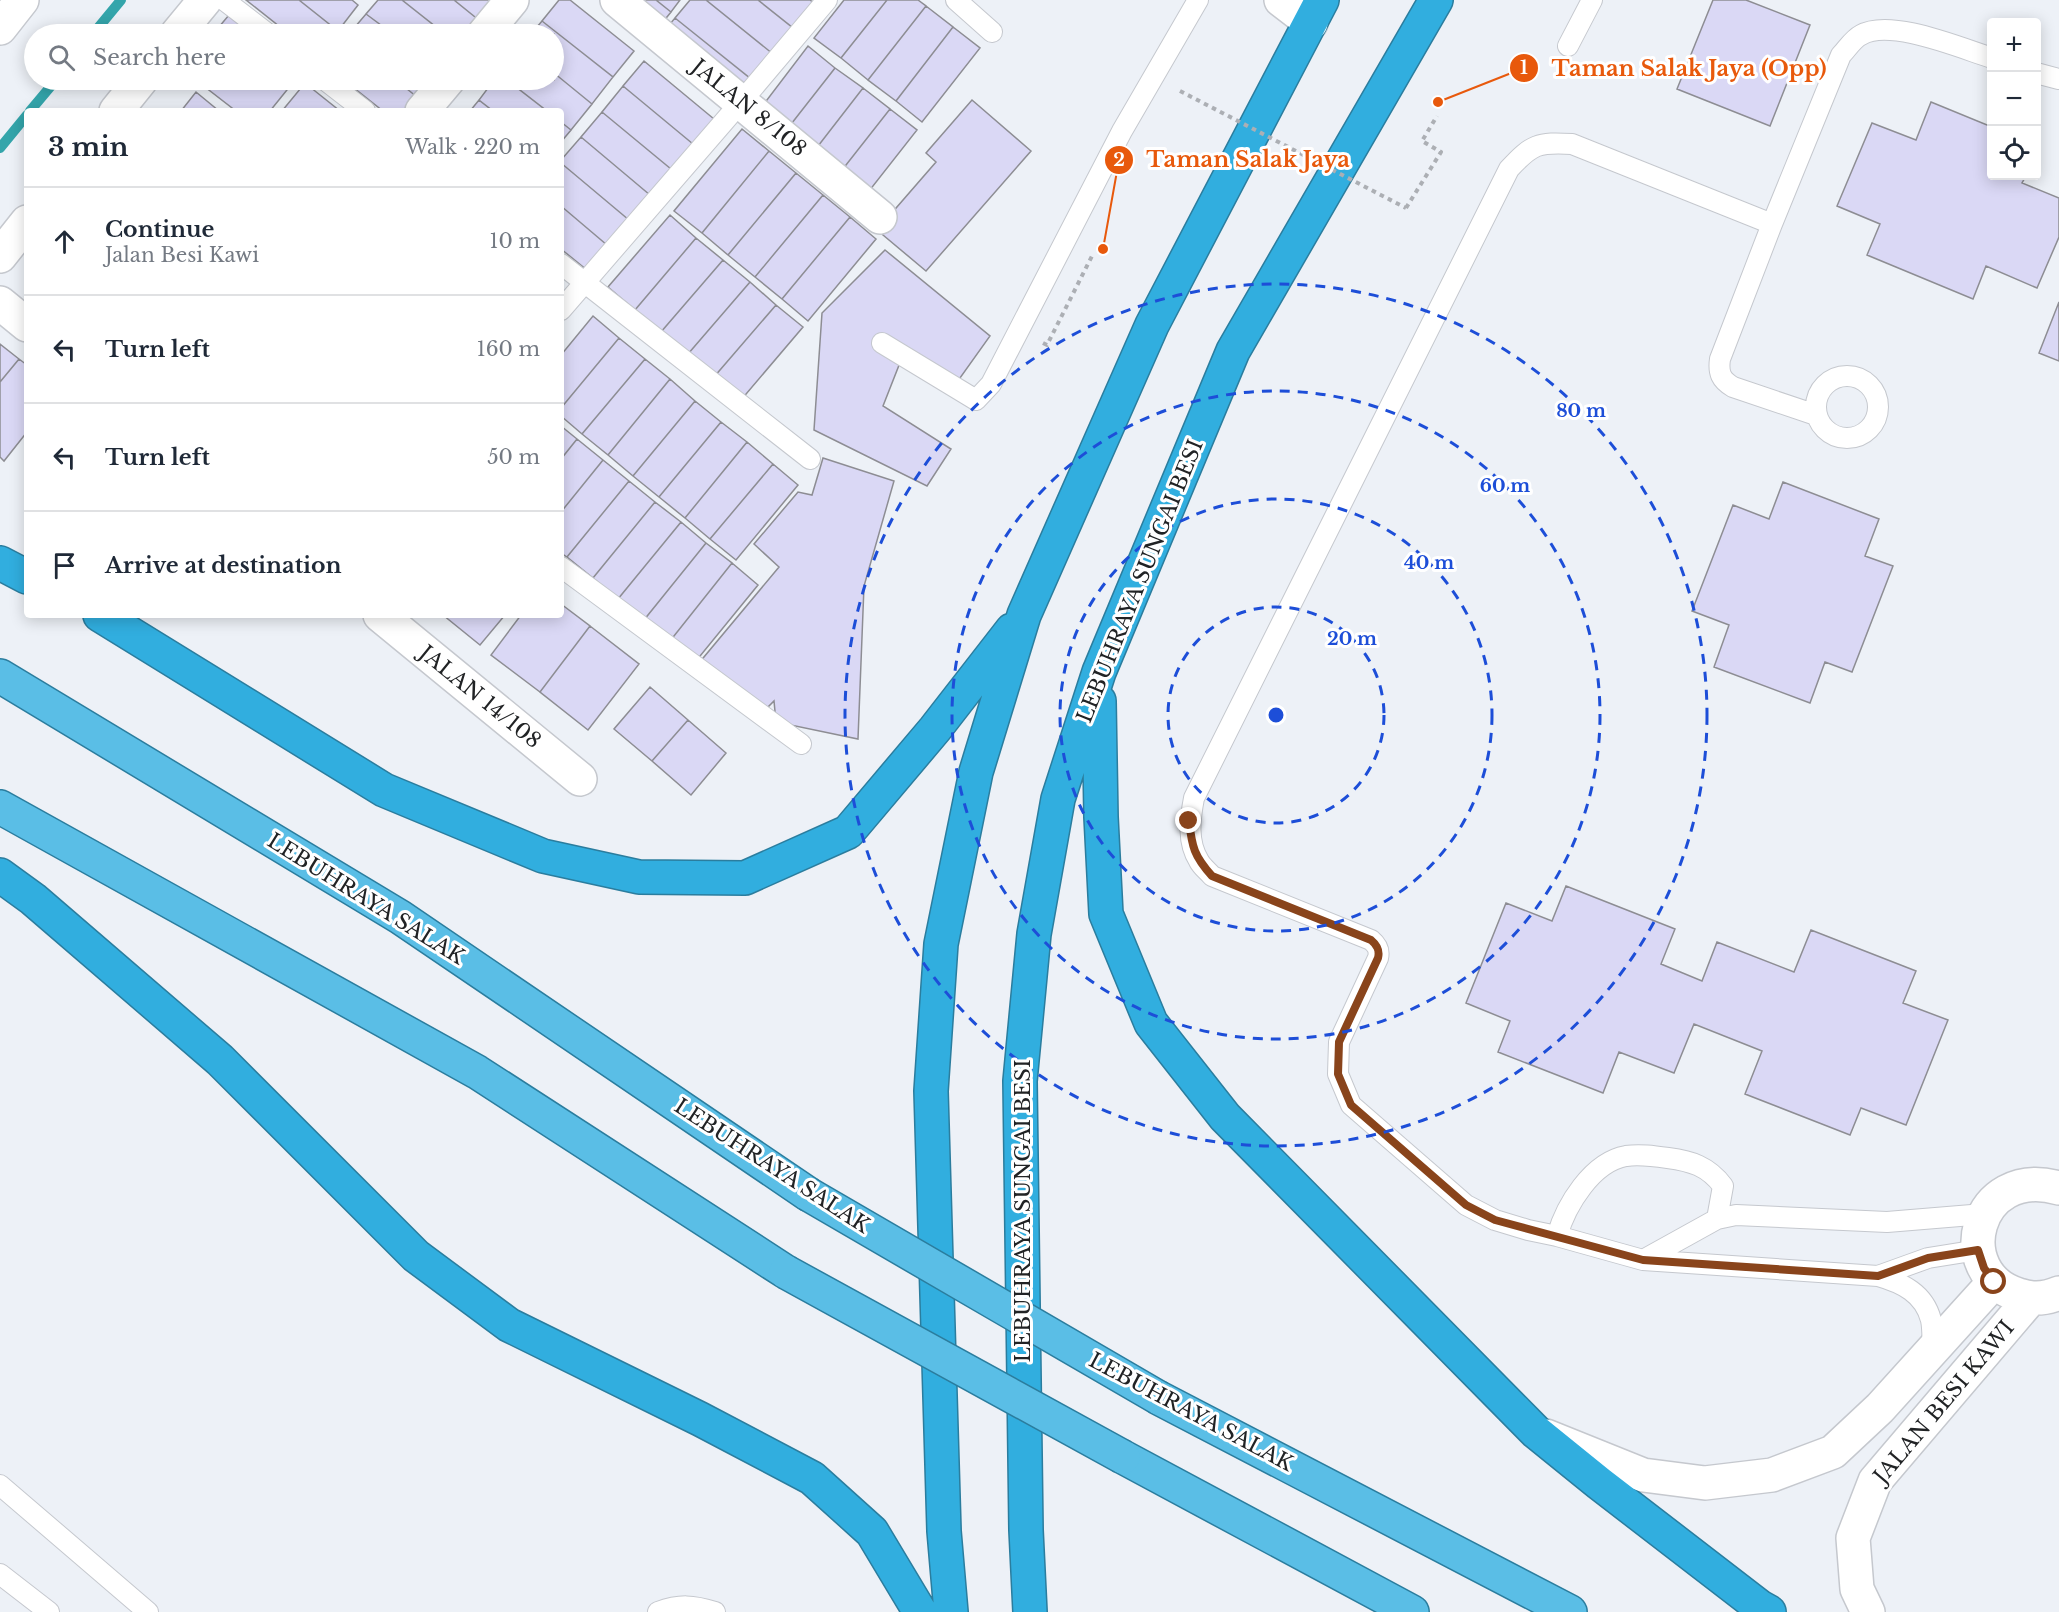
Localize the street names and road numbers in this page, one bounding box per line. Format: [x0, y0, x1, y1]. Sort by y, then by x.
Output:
street label: JALAN 8/108 [684, 52, 812, 162]
street label: LEBUHRAYA SUNGAI BESI [1071, 436, 1209, 726]
street label: JALAN 14/108 [412, 638, 546, 754]
street label: LEBUHRAYA SALAK [263, 828, 470, 971]
street label: LEBUHRAYA SUNGAI BESI [1010, 1059, 1036, 1363]
street label: LEBUHRAYA SALAK [669, 1093, 875, 1239]
street label: JALAN BESI KAWI [1866, 1315, 2020, 1491]
street label: LEBUHRAYA SALAK [1084, 1347, 1298, 1477]

